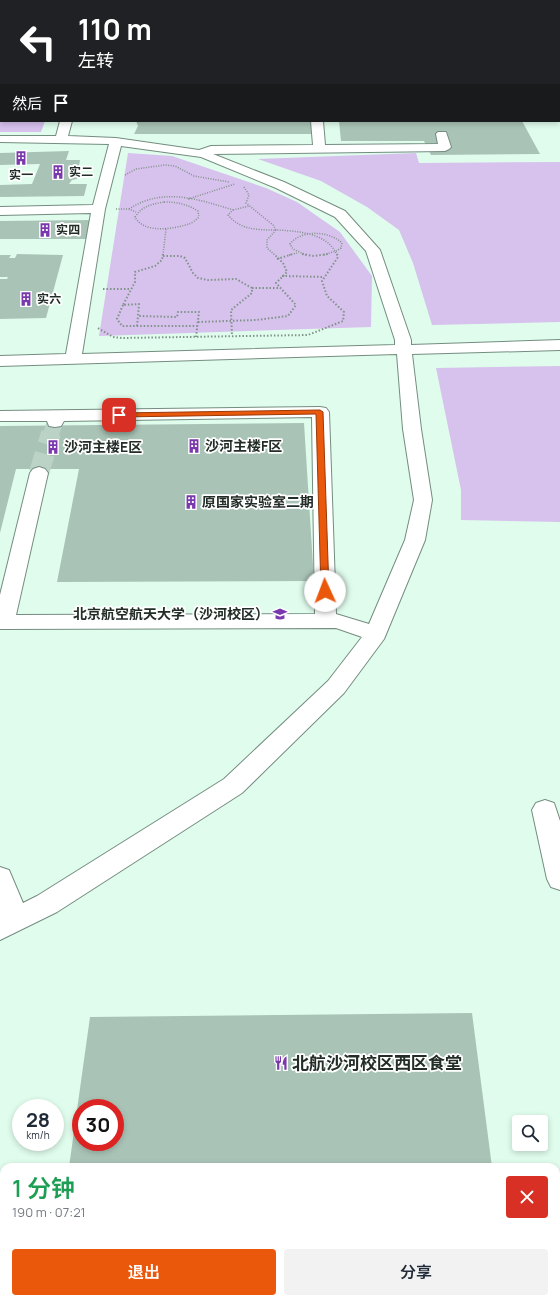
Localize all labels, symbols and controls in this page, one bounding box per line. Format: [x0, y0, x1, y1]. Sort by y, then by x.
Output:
text: 110 m [78, 10, 152, 48]
icon: left [12, 16, 64, 68]
text: 左转 [78, 48, 114, 72]
icon: arrive [50, 92, 72, 114]
text: 然后 [12, 93, 42, 114]
building icon: 实一 [13, 150, 29, 166]
place label: 实二 [69, 163, 93, 180]
building icon: 实二 [50, 164, 66, 180]
place label: 实一 [9, 166, 33, 183]
place label: 实四 [56, 221, 80, 238]
building icon: 实四 [37, 222, 53, 238]
place label: 实六 [37, 290, 61, 307]
building icon: 实六 [18, 291, 34, 307]
pin [102, 398, 136, 432]
icon: arrive [108, 404, 130, 426]
place label: 沙河主楼F区 [205, 436, 282, 455]
place label: 沙河主楼E区 [64, 437, 142, 456]
building icon: 沙河主楼F区 [186, 438, 202, 454]
building icon: 沙河主楼E区 [45, 439, 61, 455]
place label: 原国家实验室二期 [202, 492, 314, 511]
building icon: 原国家实验室二期 [183, 494, 199, 510]
position arrow [304, 570, 346, 612]
place label: 北京航空航天大学（沙河校区） [73, 604, 269, 623]
school or university icon: 北京航空航天大学（沙河校区） [272, 606, 288, 622]
place label: 北航沙河校区西区食堂 [292, 1051, 462, 1074]
restaurant icon: 北航沙河校区西区食堂 [273, 1055, 289, 1071]
speed limit sign: 30 [72, 1099, 124, 1151]
text: 28 [26, 1106, 50, 1133]
map controls [512, 1115, 548, 1151]
button: search [512, 1115, 548, 1151]
text: km/h [26, 1128, 50, 1142]
text: 1 分钟 [12, 1171, 75, 1204]
button: close [506, 1176, 548, 1218]
text: 190 m · 07:21 [12, 1203, 86, 1221]
button: 退出 [12, 1249, 276, 1295]
button: 分享 [284, 1249, 548, 1295]

